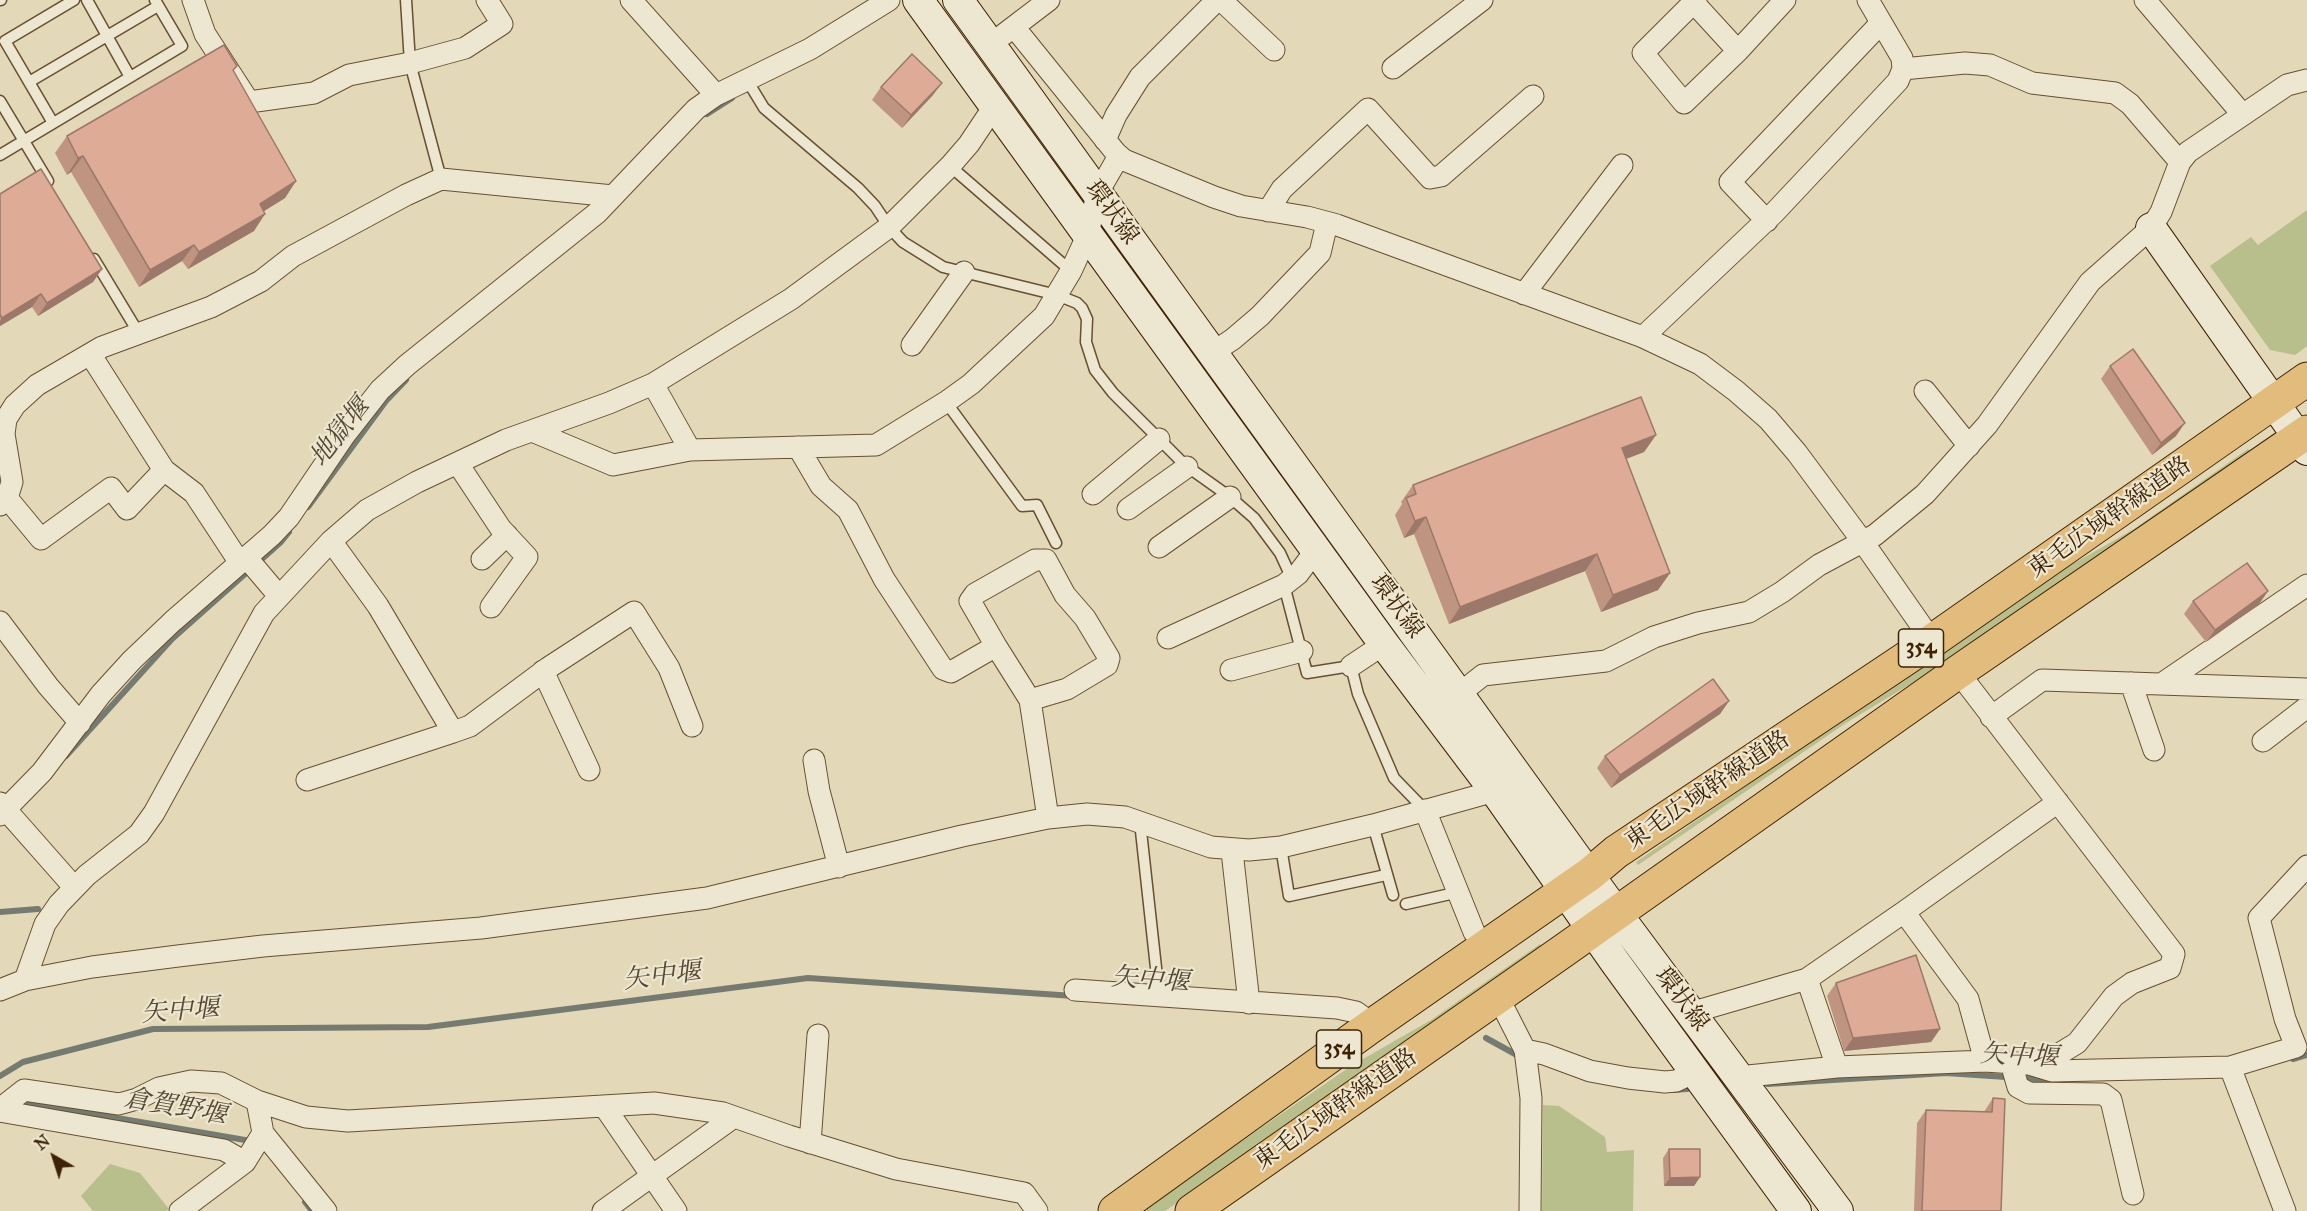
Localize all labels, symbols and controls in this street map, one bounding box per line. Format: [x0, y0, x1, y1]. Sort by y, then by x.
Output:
street label: 環状線 [1078, 175, 1144, 251]
water label: 地獄堰 [305, 393, 377, 473]
street label: 東毛広域幹線道路 [2023, 451, 2197, 585]
street label: 環状線 [1363, 569, 1429, 645]
road number: 354 [1898, 629, 1944, 667]
street label: 東毛広域幹線道路 [1620, 725, 1796, 857]
water label: 矢中堰 [621, 957, 703, 997]
water label: 矢中堰 [1110, 963, 1190, 999]
street label: 環状線 [1648, 963, 1714, 1037]
water label: 矢中堰 [140, 994, 220, 1030]
road number: 354 [1316, 1030, 1362, 1068]
water label: 矢中堰 [1979, 1039, 2059, 1075]
street label: 東毛広域幹線道路 [1249, 1043, 1423, 1177]
water label: 倉賀野堰 [121, 1084, 229, 1132]
north arrow [24, 1127, 84, 1187]
text: N [31, 1131, 54, 1154]

